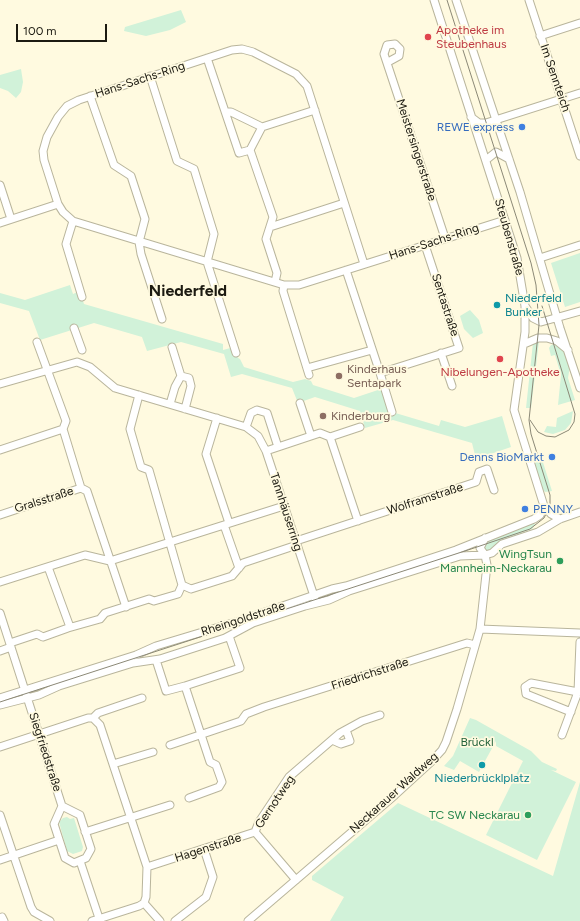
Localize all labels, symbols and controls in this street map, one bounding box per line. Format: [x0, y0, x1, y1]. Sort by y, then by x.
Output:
scale bar [18, 16, 109, 42]
place label: Apotheke im Steubenhaus [436, 23, 507, 51]
text: 100 m [23, 24, 57, 38]
marker: Apotheke im Steubenhaus [423, 32, 433, 42]
street label: Im Sennteich [537, 42, 573, 114]
street label: Hans-Sachs-Ring [93, 59, 187, 101]
street label: Meistersingerstraße [393, 97, 439, 203]
place label: REWE express [437, 120, 514, 134]
marker: REWE express [517, 122, 527, 132]
street label: Steubenstraße [491, 197, 527, 277]
street label: Hans-Sachs-Ring [387, 221, 481, 263]
street label: Sentastraße [428, 272, 462, 338]
district label: Niederfeld [149, 281, 227, 301]
place label: Niederfeld Bunker [505, 291, 562, 319]
marker: Niederfeld Bunker [492, 300, 502, 310]
marker: Nibelungen-Apotheke [495, 354, 505, 364]
place label: Kinderhaus Sentapark [347, 362, 407, 390]
place label: Nibelungen-Apotheke [440, 365, 560, 379]
marker: Kinderhaus Sentapark [334, 371, 344, 381]
place label: Kinderburg [331, 409, 390, 423]
marker: Kinderburg [318, 411, 328, 421]
place label: Denns BioMarkt [459, 450, 544, 464]
marker: Denns BioMarkt [547, 452, 557, 462]
street label: Tannhäuserring [267, 471, 305, 553]
street label: Wolframstraße [385, 480, 465, 518]
street label: Gralsstraße [13, 484, 75, 516]
place label: PENNY [533, 502, 573, 516]
marker: PENNY [520, 504, 530, 514]
place label: WingTsun Mannheim-Neckarau [440, 547, 552, 575]
marker: WingTsun Mannheim-Neckarau [555, 556, 565, 566]
street label: Rheingoldstraße [199, 599, 287, 639]
street label: Friedrichstraße [330, 655, 410, 693]
street label: Siegfriedstraße [25, 711, 65, 793]
park label: Brückl [460, 735, 494, 749]
street label: Neckarauer Waldweg [347, 749, 441, 837]
marker: Niederbrücklplatz [477, 760, 487, 770]
place label: Niederbrücklplatz [434, 771, 530, 785]
street label: Gernotweg [252, 773, 298, 831]
place label: TC SW Neckarau [429, 808, 520, 822]
marker: TC SW Neckarau [523, 810, 533, 820]
street label: Hagenstraße [173, 830, 243, 866]

